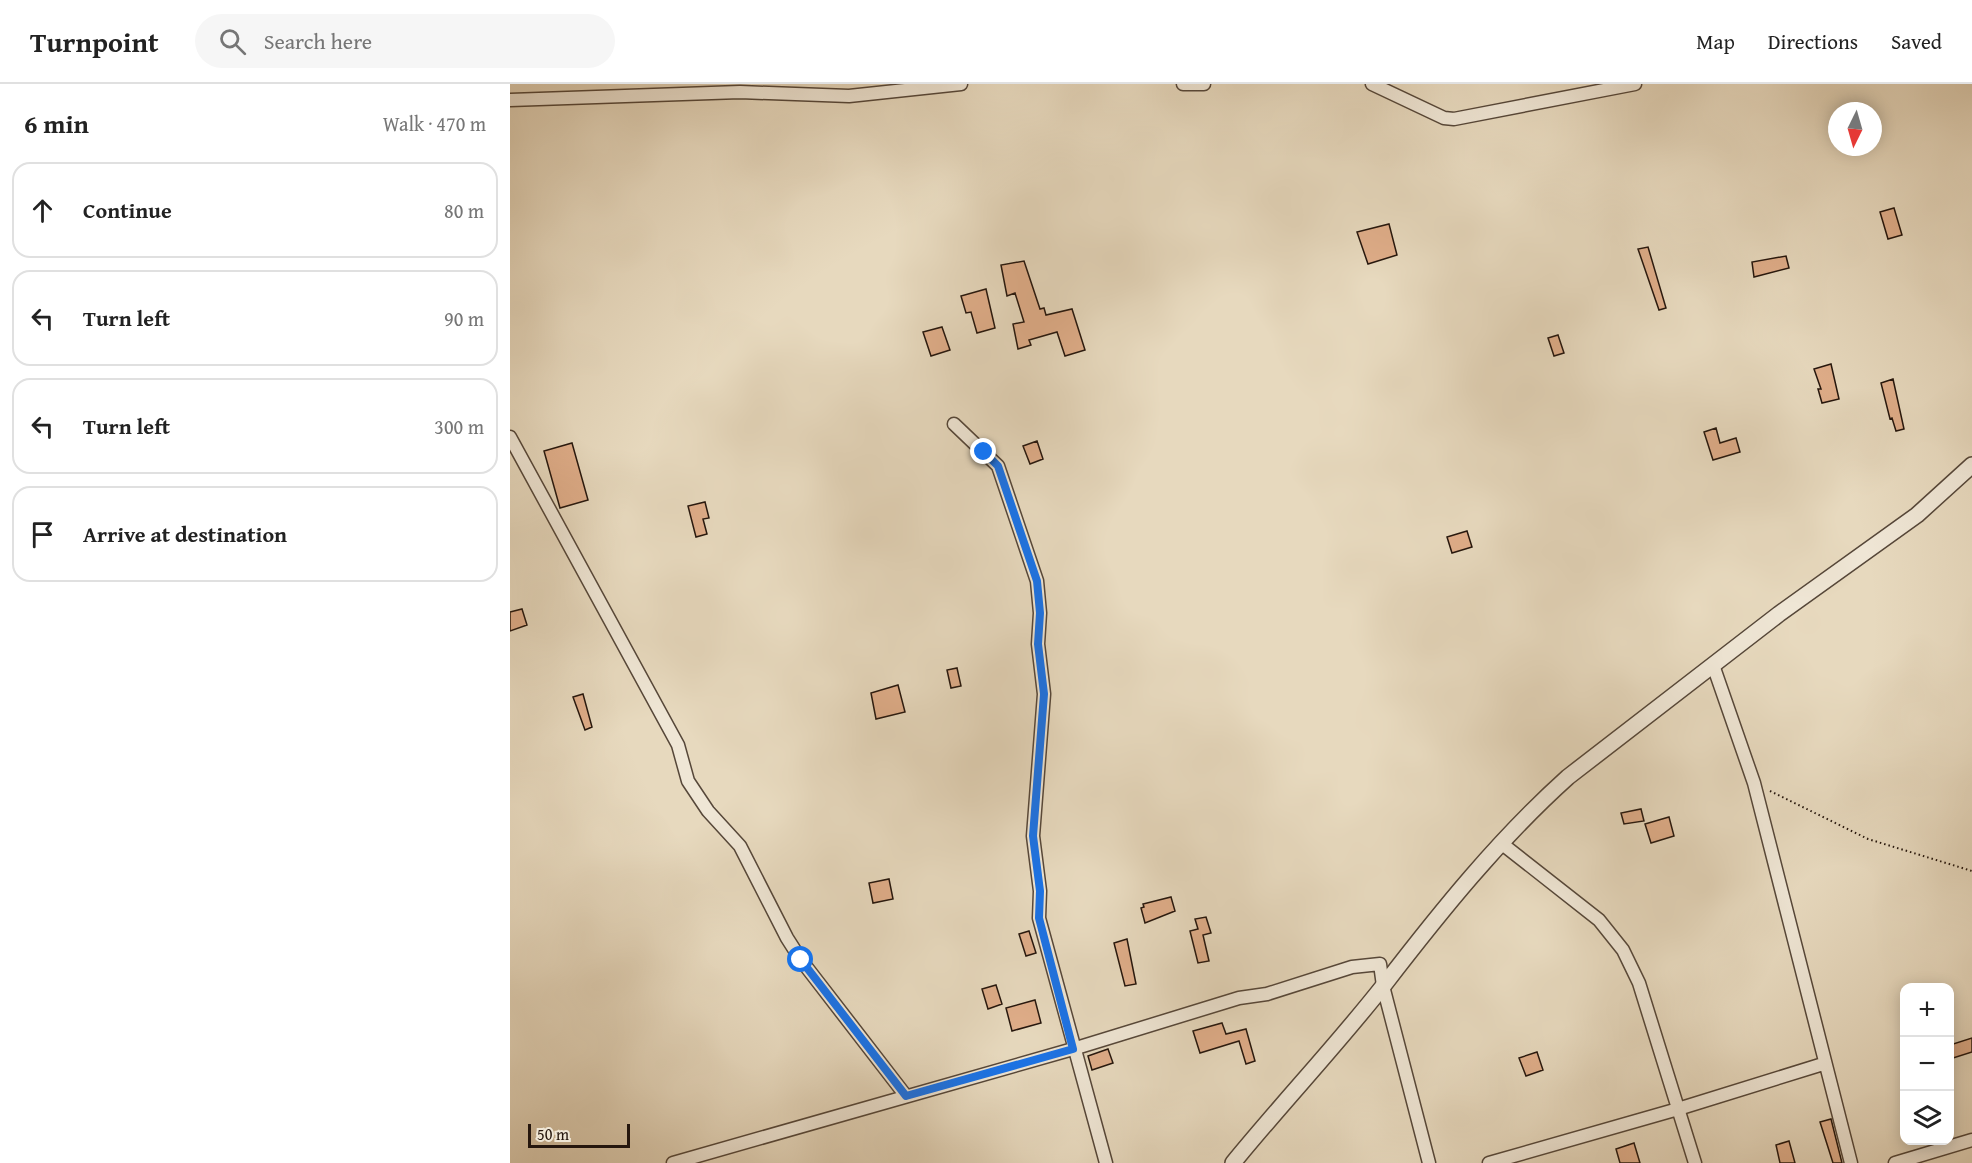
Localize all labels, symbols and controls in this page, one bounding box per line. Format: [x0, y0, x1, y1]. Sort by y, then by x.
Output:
search box [195, 14, 615, 68]
text: Turnpoint [30, 21, 159, 62]
icon: search [216, 25, 249, 58]
text: Search here [264, 25, 372, 57]
text: Map [1696, 26, 1735, 57]
text: Directions [1768, 26, 1858, 57]
text: Saved [1891, 26, 1942, 57]
north arrow [1828, 102, 1882, 156]
text: 6 min [24, 104, 89, 143]
text: Walk · 470 m [383, 109, 486, 138]
icon: ahead [26, 194, 59, 227]
text: Continue [83, 194, 172, 226]
text: 80 m [444, 196, 484, 225]
icon: left [26, 302, 59, 335]
text: Turn left [83, 302, 170, 334]
text: 90 m [444, 304, 484, 333]
icon: left [26, 410, 59, 443]
text: Turn left [83, 410, 170, 442]
text: 300 m [434, 412, 484, 441]
route end [970, 438, 996, 464]
icon: arrive [26, 518, 59, 551]
text: Arrive at destination [83, 518, 287, 550]
route start [787, 946, 813, 972]
map controls [1900, 983, 1954, 1145]
button: + [1900, 983, 1954, 1037]
button: − [1900, 1037, 1954, 1091]
button: layers [1900, 1091, 1954, 1145]
scale bar [528, 1121, 630, 1148]
text: 50 m [537, 1122, 569, 1146]

